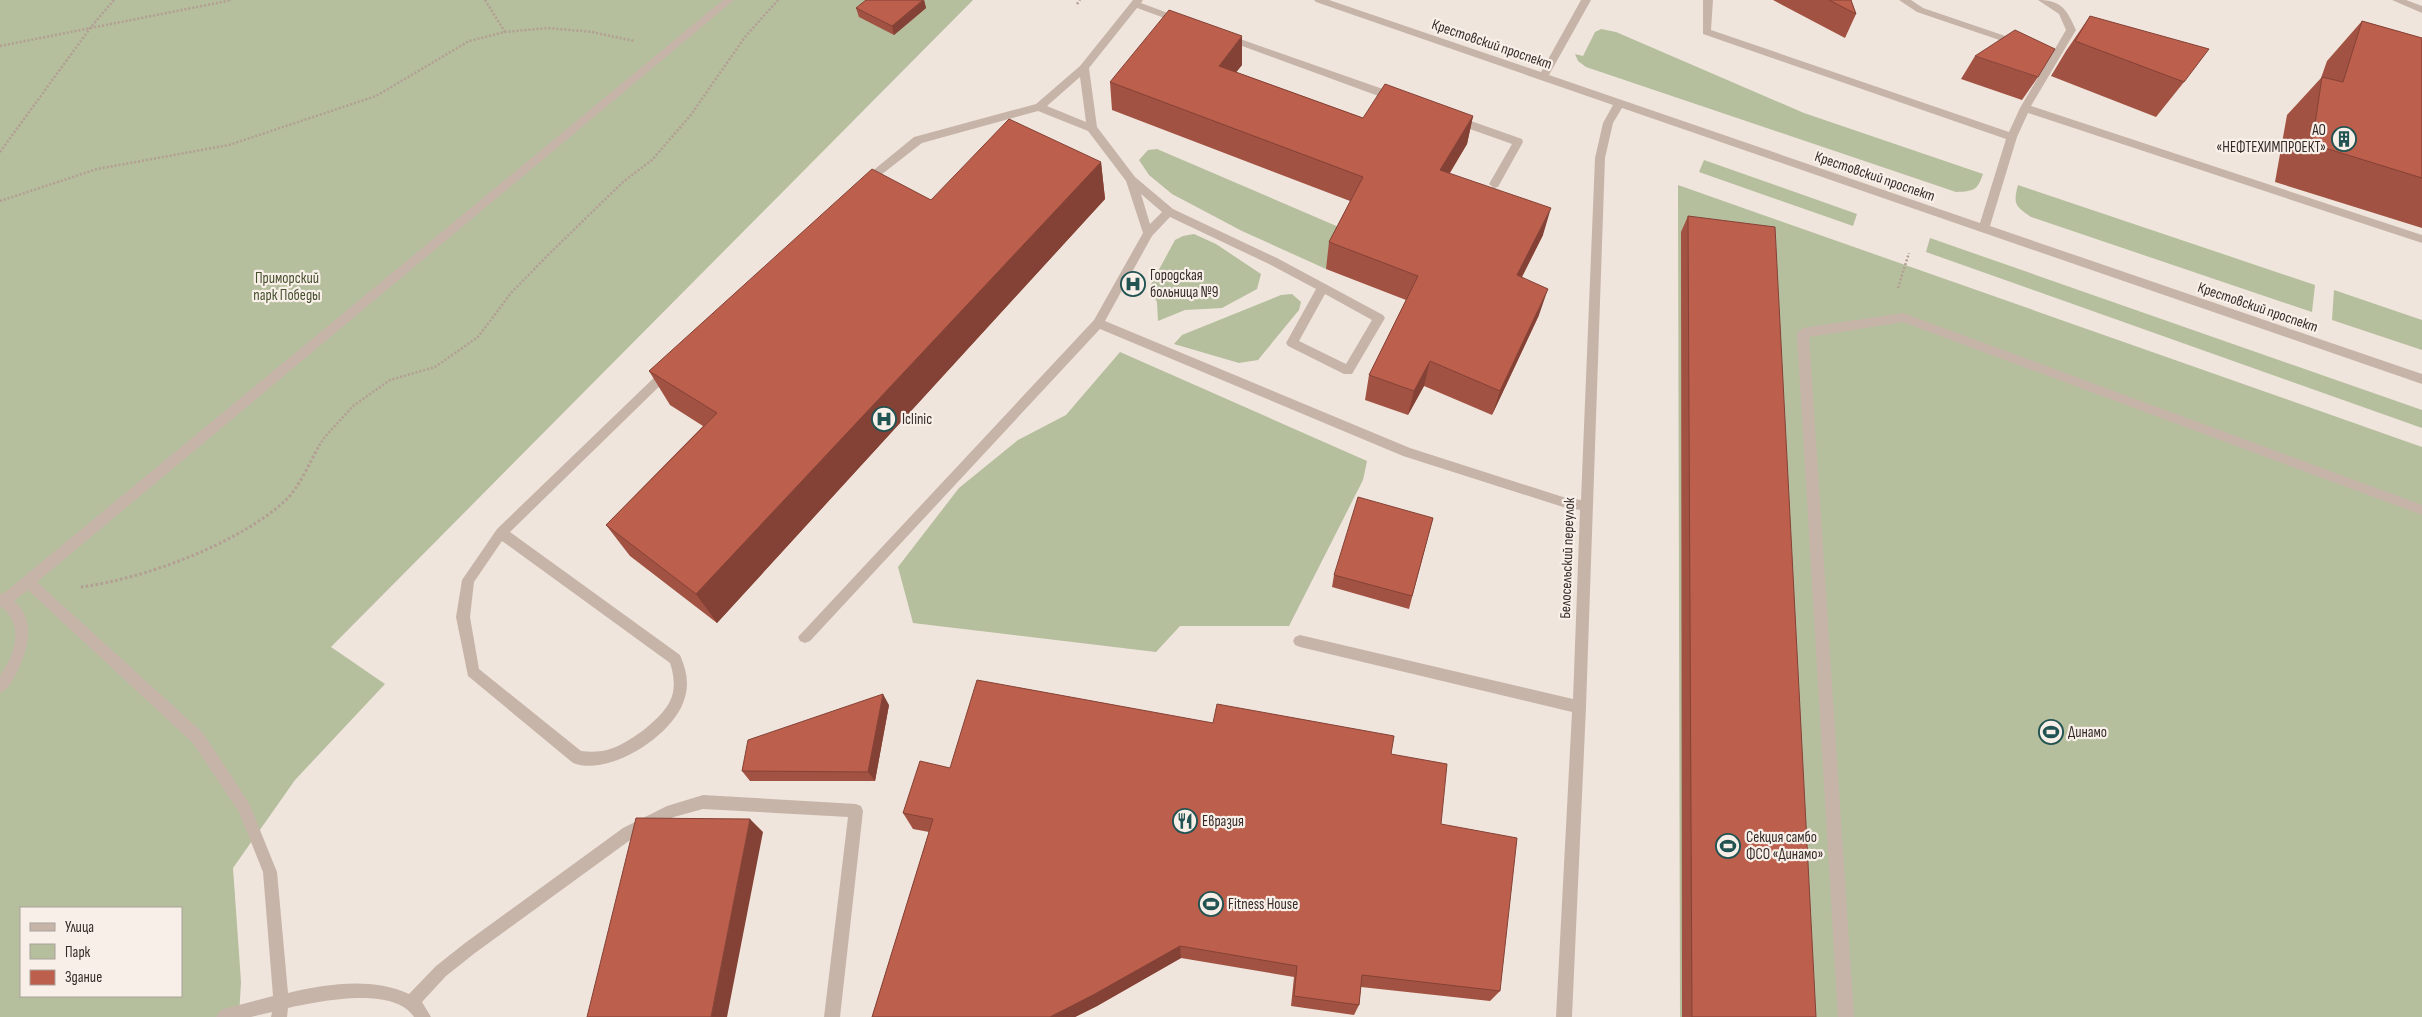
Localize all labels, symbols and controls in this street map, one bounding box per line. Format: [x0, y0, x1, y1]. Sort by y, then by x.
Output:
street label: Крестовский проспект [1429, 15, 1555, 74]
place label: АО «НЕФТЕХИМПРОЕКТ» [2216, 121, 2326, 157]
building icon: АО «НЕФТЕХИМПРОЕКТ» [2331, 126, 2357, 152]
street label: Крестовский проспект [1812, 147, 1938, 206]
place label: Городская больница №9 [1150, 266, 1218, 302]
park label: Приморский парк Победы [253, 269, 321, 305]
hospital icon: Городская больница №9 [1120, 271, 1146, 297]
street label: Крестовский проспект [2195, 278, 2321, 337]
hospital icon: Iclinic [871, 406, 897, 432]
place label: Iclinic [902, 410, 932, 429]
street label: Белосельский переулок [1556, 497, 1579, 619]
sports icon: Динамо [2038, 719, 2064, 745]
place label: Динамо [2068, 723, 2107, 742]
restaurant icon: Евразия [1172, 808, 1198, 834]
place label: Евразия [1202, 812, 1244, 831]
place label: Секция самбо ФСО «Динамо» [1746, 828, 1823, 864]
sports icon: Секция самбо ФСО «Динамо» [1715, 833, 1741, 859]
sports icon: Fitness House [1198, 891, 1224, 917]
place label: Fitness House [1228, 895, 1298, 914]
legend [20, 907, 182, 997]
text: Улица [65, 918, 94, 937]
text: Парк [65, 943, 91, 962]
text: Здание [65, 968, 102, 987]

